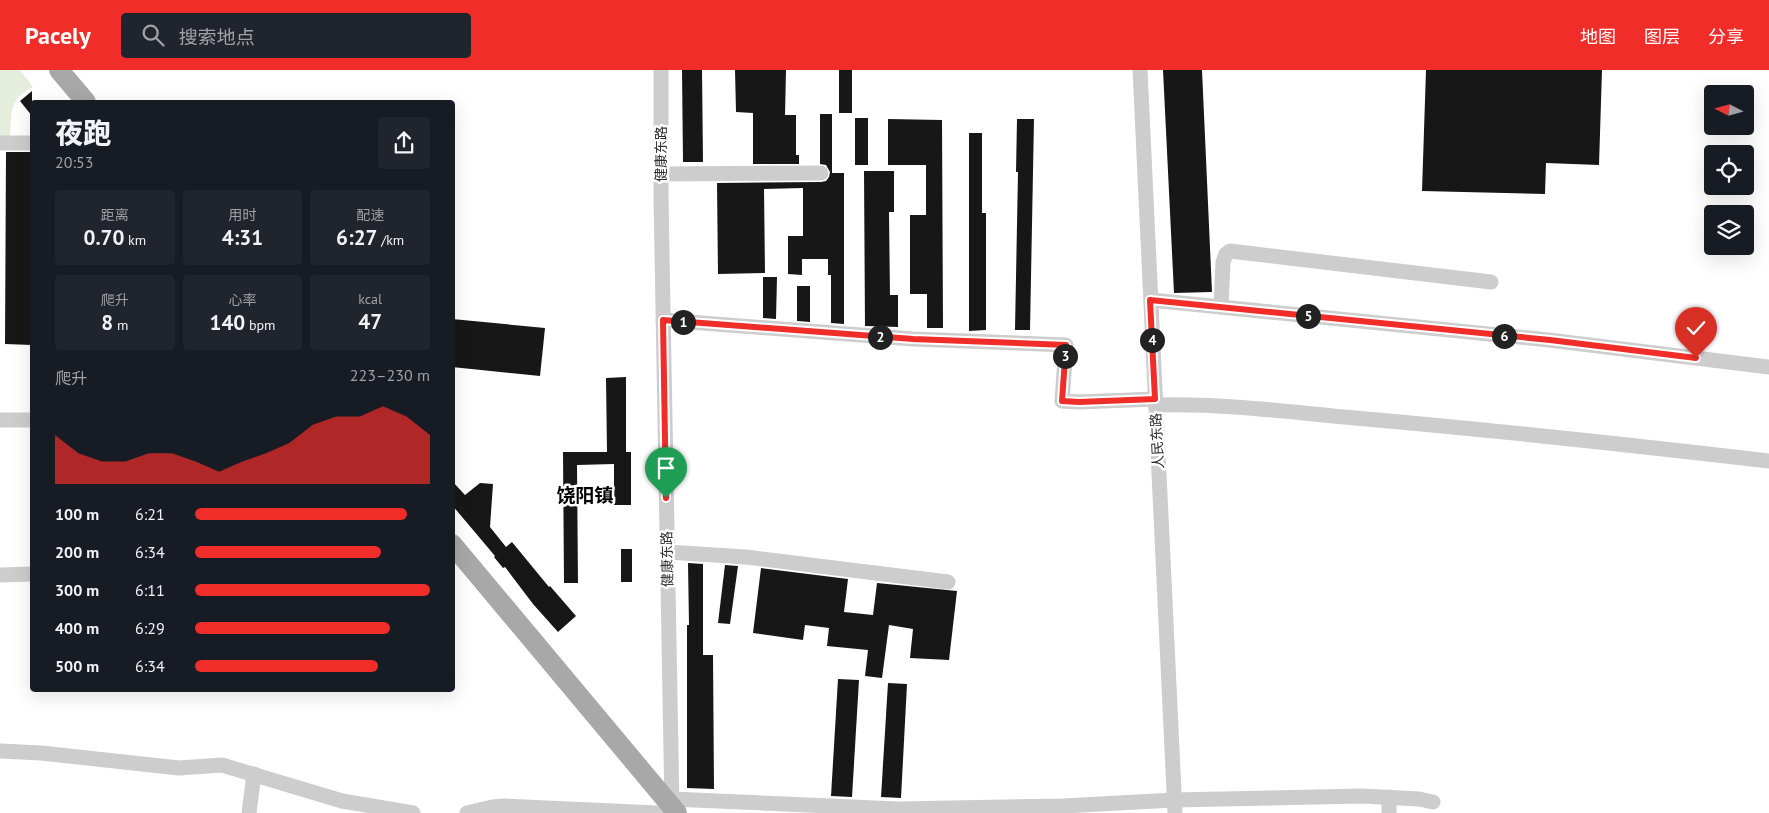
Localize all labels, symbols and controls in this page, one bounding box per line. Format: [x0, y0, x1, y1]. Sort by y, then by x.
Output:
search box [121, 13, 471, 58]
text: Pacely [25, 20, 91, 51]
icon: search [139, 21, 167, 49]
text: 搜索地点 [179, 25, 255, 49]
text: 地图 [1580, 25, 1616, 48]
text: 图层 [1644, 25, 1680, 48]
text: 分享 [1708, 25, 1744, 48]
north arrow [1704, 85, 1754, 135]
map controls [1704, 85, 1754, 255]
text: 夜跑 [55, 114, 111, 151]
button: share [378, 117, 430, 169]
street label: 健康东路 [652, 126, 670, 182]
button: locate [1704, 145, 1754, 195]
text: 20:53 [55, 152, 93, 172]
button: layers [1704, 205, 1754, 255]
text: 距离 [101, 206, 129, 224]
text: 用时 [228, 206, 256, 224]
text: 配速 [356, 206, 384, 224]
text: 0.70 [83, 224, 124, 251]
text: 4:31 [222, 224, 263, 251]
text: 6:27 [336, 224, 377, 251]
text: km [124, 231, 146, 249]
text: /km [377, 231, 404, 249]
text: kcal [358, 290, 382, 308]
text: 爬升 [101, 291, 129, 309]
text: 心率 [228, 291, 256, 309]
pin: 5 [1296, 304, 1320, 328]
text: 5 [1305, 307, 1312, 325]
pin [1675, 307, 1717, 358]
text: 47 [358, 308, 382, 335]
text: 8 [101, 309, 113, 336]
text: 140 [210, 309, 245, 336]
pin: 1 [670, 310, 696, 334]
text: 1 [680, 313, 687, 331]
icon: check [1682, 314, 1710, 342]
text: m [113, 316, 128, 334]
text: bpm [245, 316, 275, 334]
pin: 2 [868, 324, 892, 350]
pin: 6 [1492, 324, 1516, 348]
text: 6 [1501, 327, 1508, 345]
text: 2 [877, 328, 884, 346]
pin: 4 [1140, 328, 1164, 352]
text: 4 [1149, 331, 1156, 349]
pin: 3 [1052, 344, 1078, 368]
text: 3 [1062, 347, 1069, 365]
text: 223–230 m [350, 365, 430, 385]
text: 爬升 [55, 368, 87, 388]
street label: 人民东路 [1147, 413, 1167, 469]
pin [645, 447, 687, 498]
icon: arrive [652, 454, 680, 482]
district label: 饶阳镇 [556, 483, 614, 507]
text: 100 m [55, 504, 99, 524]
text: 6:21 [135, 504, 165, 524]
street label: 健康东路 [658, 531, 676, 587]
text: 200 m [55, 542, 99, 562]
text: 6:34 [135, 542, 165, 562]
text: 300 m [55, 580, 99, 600]
text: 6:11 [135, 580, 165, 600]
text: 400 m [55, 618, 99, 638]
text: 6:29 [135, 618, 165, 638]
text: 500 m [55, 656, 99, 676]
text: 6:34 [135, 656, 165, 676]

